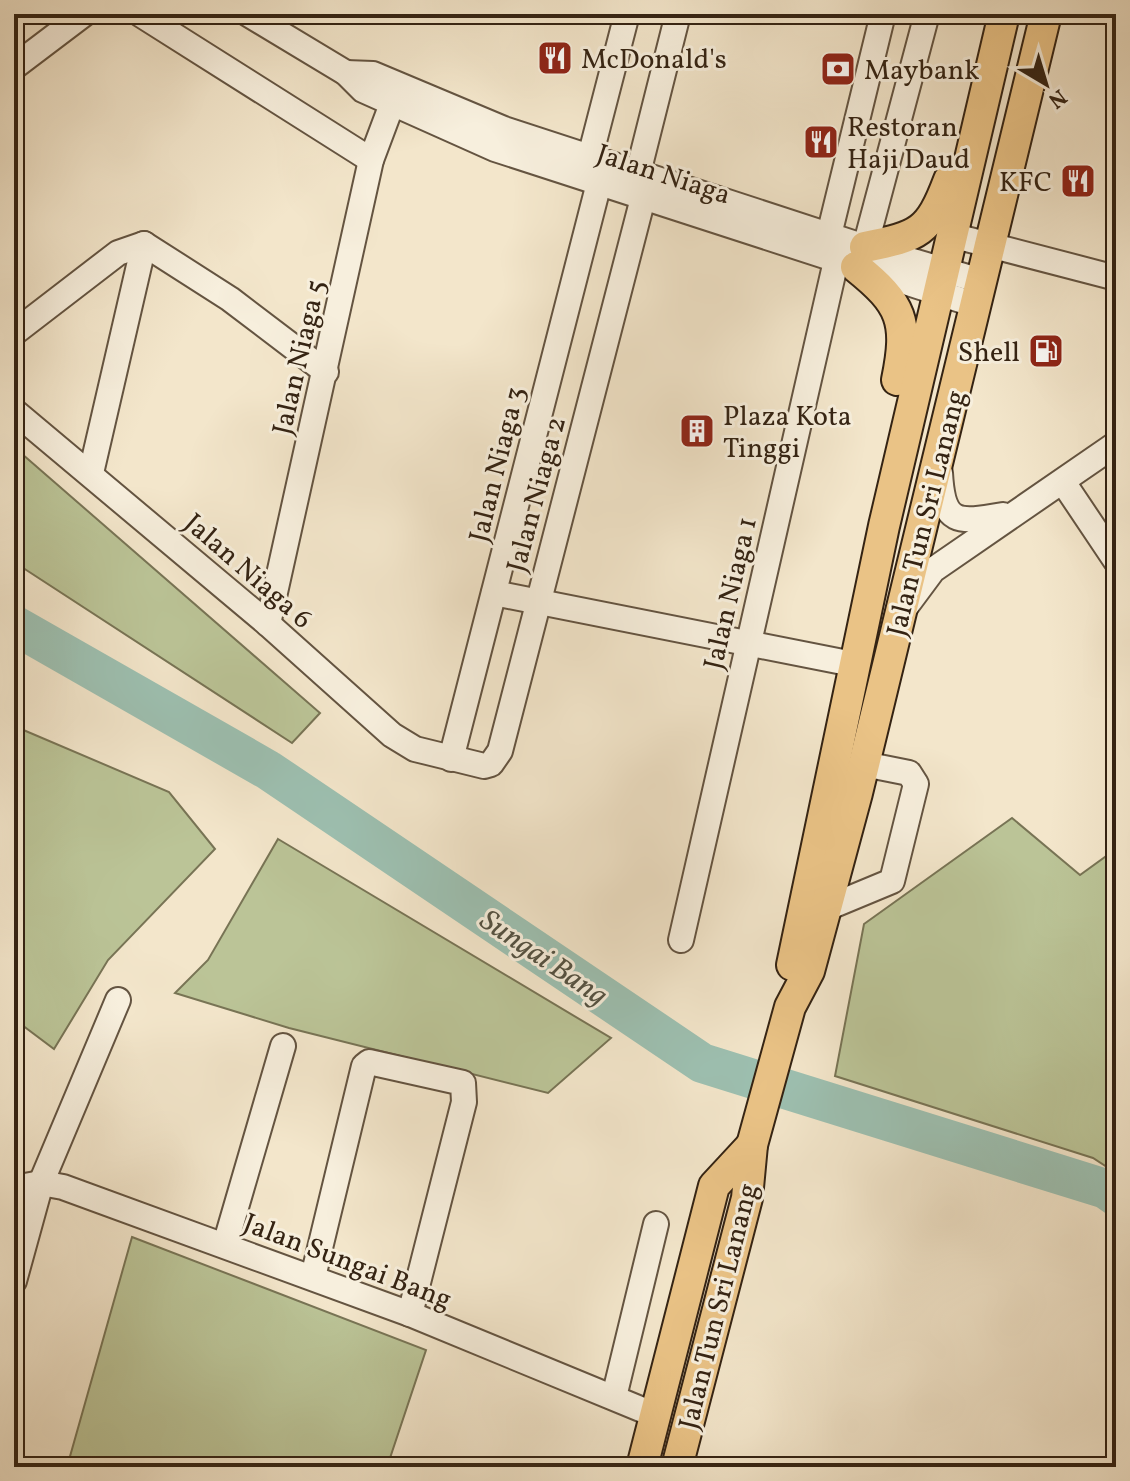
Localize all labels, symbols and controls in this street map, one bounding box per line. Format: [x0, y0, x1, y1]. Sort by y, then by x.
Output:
restaurant icon: McDonald's [536, 39, 574, 77]
place label: McDonald's [581, 41, 727, 80]
north arrow [1006, 44, 1086, 124]
bank icon: Maybank [819, 50, 857, 88]
place label: Maybank [864, 52, 980, 91]
text: N [1041, 81, 1073, 115]
place label: Restoran Haji Daud [847, 109, 970, 180]
restaurant icon: Restoran Haji Daud [802, 123, 840, 161]
street label: Jalan Niaga [591, 135, 735, 215]
restaurant icon: KFC [1059, 162, 1097, 200]
place label: KFC [999, 164, 1052, 203]
street label: Jalan Niaga 5 [264, 276, 337, 439]
fuel station icon: Shell [1027, 332, 1065, 370]
place label: Shell [958, 334, 1020, 373]
street label: Jalan Niaga 3 [460, 383, 537, 547]
street label: Jalan Tun Sri Lanang [878, 386, 977, 641]
place label: Plaza Kota Tinggi [723, 398, 852, 469]
street label: Jalan Niaga 2 [498, 412, 577, 577]
building icon: Plaza Kota Tinggi [678, 412, 716, 450]
street label: Jalan Niaga 6 [175, 505, 320, 639]
street label: Jalan Niaga 1 [695, 513, 768, 674]
water label: Sungai Bang [471, 900, 615, 1017]
street label: Jalan Tun Sri Lanang [670, 1179, 769, 1434]
street label: Jalan Sungai Bang [237, 1205, 457, 1320]

